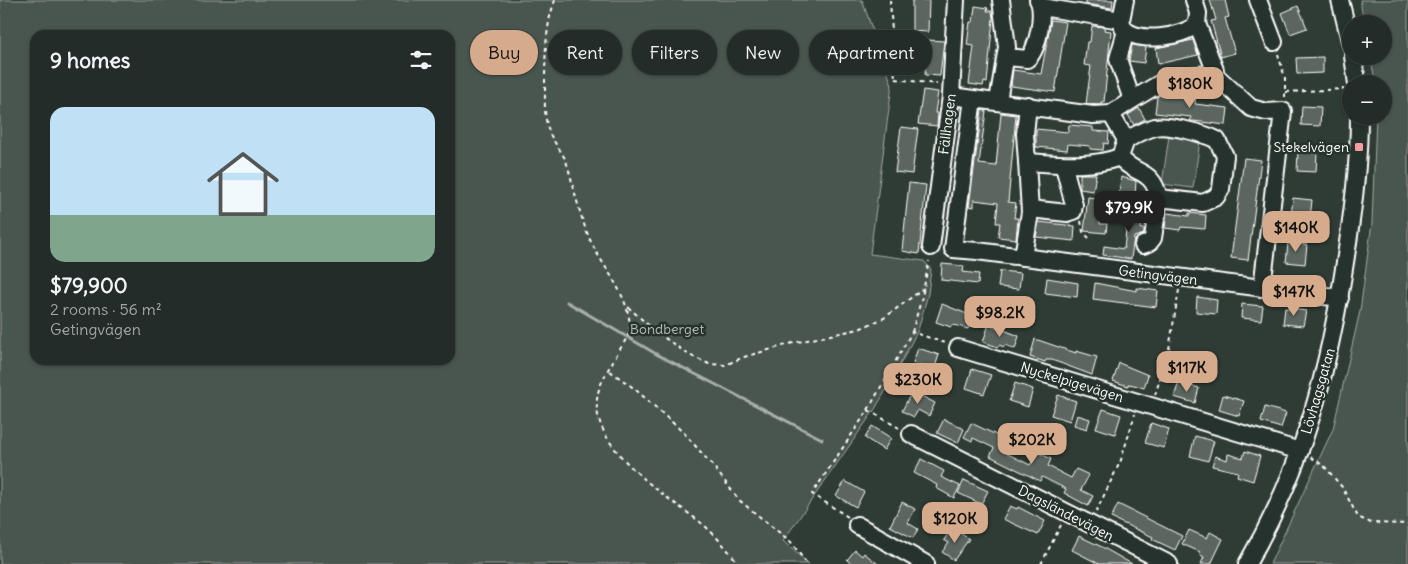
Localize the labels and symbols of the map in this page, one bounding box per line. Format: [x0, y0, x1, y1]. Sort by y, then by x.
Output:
pin: $180K [1155, 66, 1225, 109]
street label: Fällhagen [934, 93, 960, 155]
place label: Stekelvägen [1274, 138, 1349, 156]
marker: Stekelvägen [1353, 141, 1365, 153]
pin: $79.9K [1088, 190, 1170, 233]
pin: $140K [1261, 210, 1331, 253]
street label: Getingvägen [1117, 261, 1199, 289]
pin: $147K [1259, 274, 1329, 317]
pin: $98.2K [959, 296, 1041, 338]
park label: Bondberget [630, 320, 704, 338]
street label: Lövhagsgatan [1297, 346, 1339, 436]
pin: $117K [1152, 350, 1222, 393]
street label: Nyckelpigevägen [1018, 358, 1126, 406]
pin: $230K [883, 362, 953, 405]
pin: $202K [997, 422, 1067, 465]
street label: Dagsländevägen [1015, 481, 1117, 545]
pin: $120K [920, 502, 990, 544]

